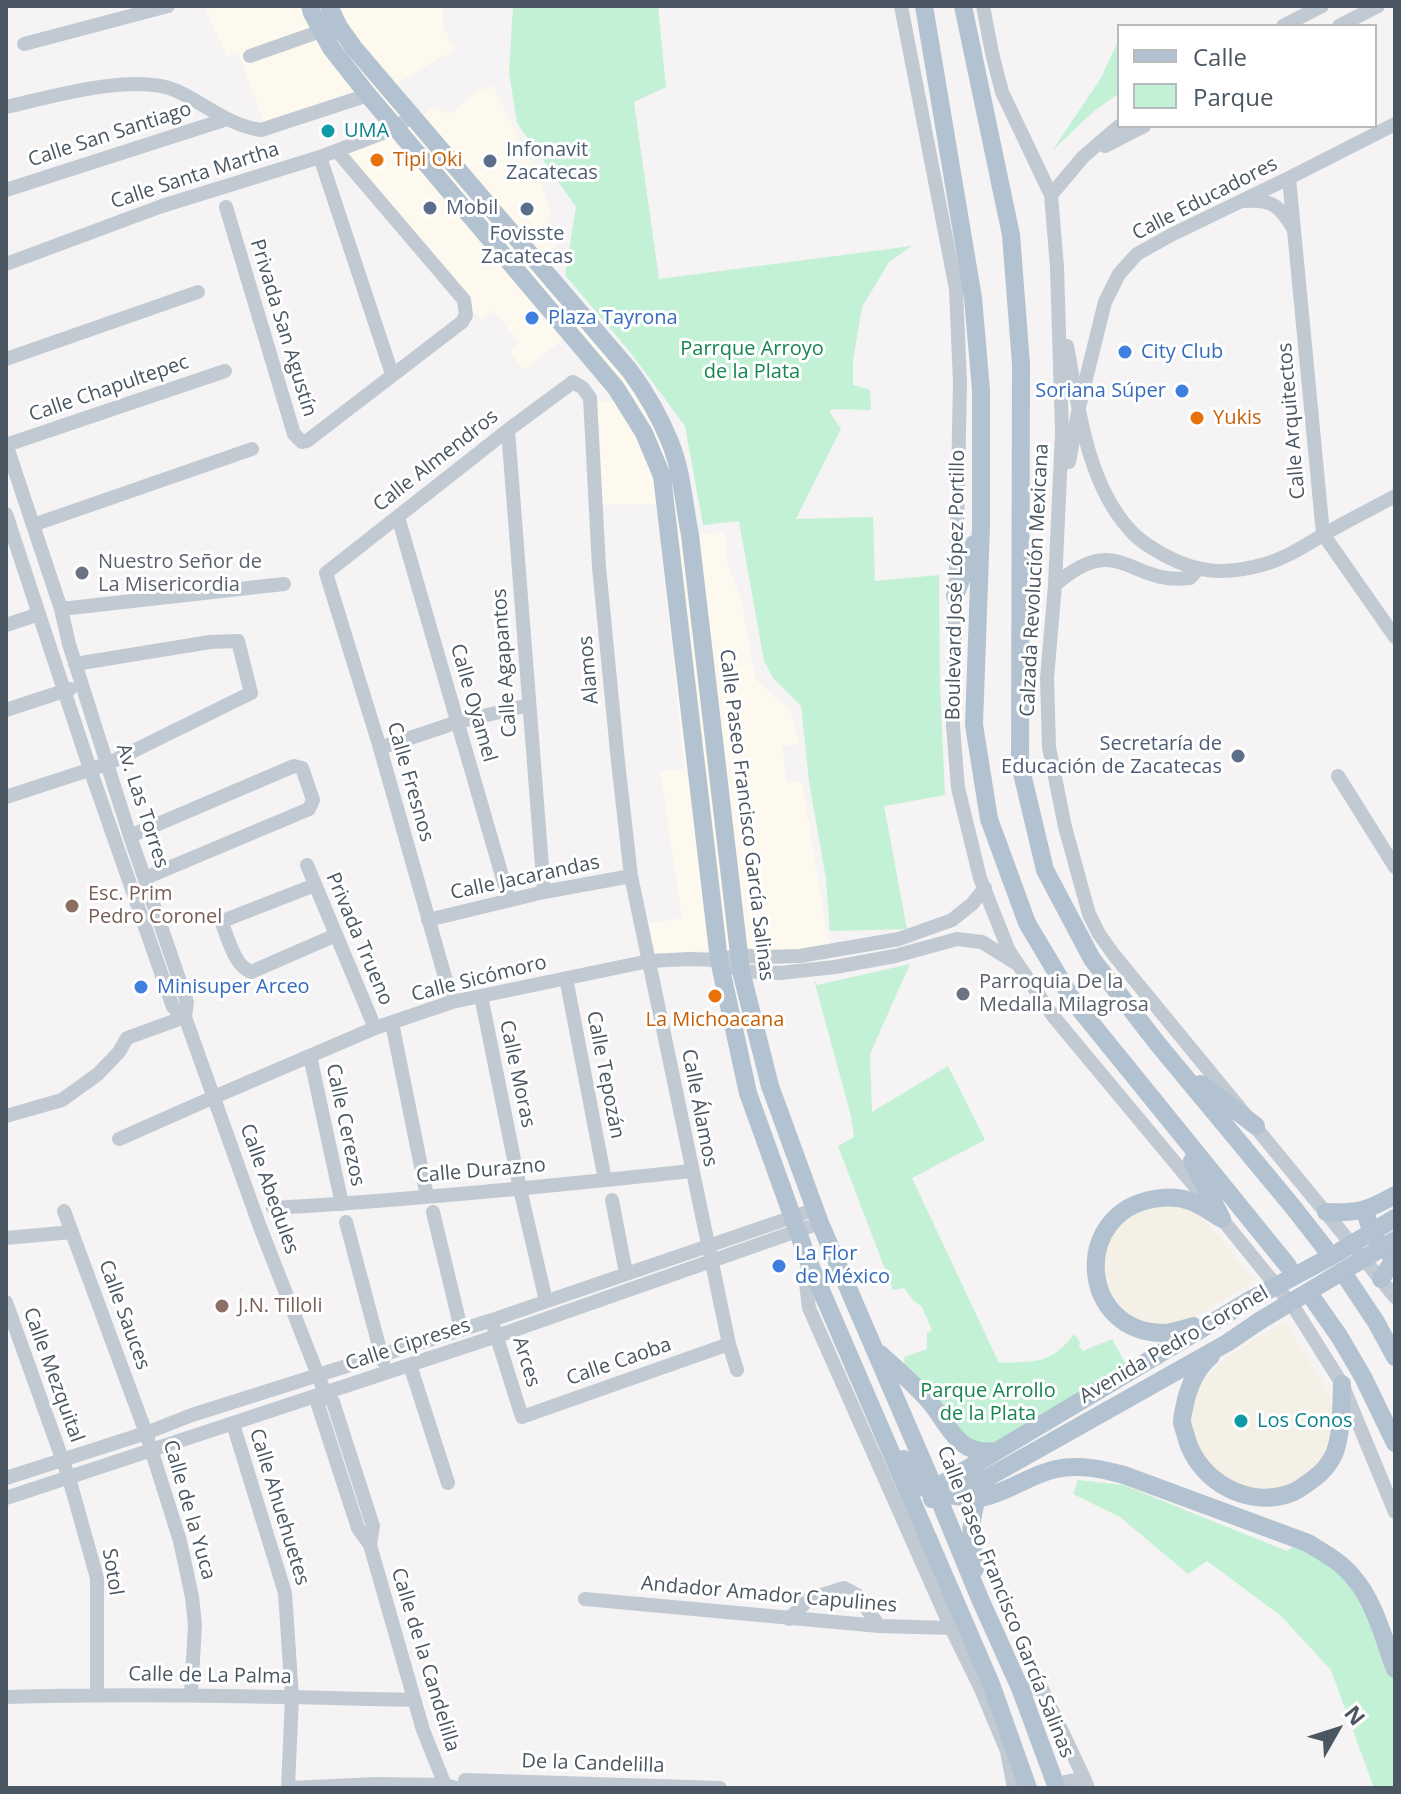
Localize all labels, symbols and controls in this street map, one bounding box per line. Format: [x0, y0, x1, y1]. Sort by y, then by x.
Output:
legend [1117, 24, 1377, 128]
text: Calle [1193, 40, 1247, 73]
text: Parque [1193, 80, 1273, 113]
street label: Calle San Santiago [25, 97, 195, 173]
place label: UMA [344, 119, 389, 143]
marker: UMA [319, 122, 337, 140]
street label: Calle Santa Martha [108, 137, 282, 215]
place label: Infonavit Zacatecas [506, 138, 598, 185]
place label: Tipi Oki [393, 148, 463, 172]
marker: Tipi Oki [368, 151, 386, 169]
marker: Infonavit Zacatecas [481, 152, 499, 170]
street label: Calle Educadores [1128, 152, 1282, 246]
place label: Mobil [446, 196, 498, 220]
marker: Mobil [421, 199, 439, 217]
marker: Fovisste Zacatecas [518, 200, 536, 218]
place label: Fovisste Zacatecas [481, 222, 573, 269]
street label: Privada San Agustín [245, 236, 321, 420]
place label: Plaza Tayrona [548, 306, 678, 330]
marker: Plaza Tayrona [523, 309, 541, 327]
park label: Parrque Arroyo de la Plata [680, 337, 824, 384]
place label: City Club [1141, 340, 1223, 364]
street label: Calle Arquitectos [1273, 342, 1311, 500]
marker: City Club [1116, 343, 1134, 361]
street label: Calle Chapultepec [26, 350, 192, 428]
place label: Soriana Súper [1035, 379, 1166, 403]
marker: Soriana Súper [1173, 382, 1191, 400]
street label: Calle Almendros [369, 405, 503, 517]
place label: Yukis [1213, 406, 1262, 430]
marker: Yukis [1188, 409, 1206, 427]
street label: Calzada Revolución Mexicana [1016, 443, 1054, 717]
street label: Boulevard José López Portillo [942, 450, 970, 720]
place label: Nuestro Señor de La Misericordia [98, 550, 262, 597]
marker: Nuestro Señor de La Misericordia [73, 564, 91, 582]
street label: Calle Agapantos [488, 588, 522, 738]
street label: Alamos [574, 635, 604, 705]
street label: Calle Oyamel [445, 641, 501, 765]
street label: Calle Paseo Francisco García Salinas [714, 648, 778, 982]
street label: Calle Fresnos [381, 719, 439, 845]
place label: Secretaría de Educación de Zacatecas [1001, 732, 1222, 779]
street label: Av. Las Torres [111, 741, 173, 871]
marker: Secretaría de Educación de Zacatecas [1229, 747, 1247, 765]
street label: Calle Jacarandas [448, 850, 602, 906]
street label: Privada Trueno [320, 869, 398, 1009]
place label: Esc. Prim Pedro Coronel [88, 882, 222, 929]
marker: Esc. Prim Pedro Coronel [63, 897, 81, 915]
street label: Calle Sicómoro [409, 951, 549, 1007]
place label: Parroquia De la Medalla Milagrosa [979, 970, 1149, 1017]
place label: Minisuper Arceo [157, 975, 310, 999]
marker: Minisuper Arceo [132, 978, 150, 996]
marker: Parroquia De la Medalla Milagrosa [954, 985, 972, 1003]
marker: La Michoacana [706, 987, 724, 1005]
place label: La Michoacana [646, 1008, 784, 1032]
street label: Calle Tepozán [581, 1009, 629, 1141]
street label: Calle Moras [494, 1018, 540, 1130]
street label: Calle Álamos [676, 1047, 722, 1169]
street label: Calle Cerezos [320, 1062, 370, 1188]
street label: Calle Abedules [234, 1121, 304, 1257]
street label: Calle Durazno [415, 1153, 547, 1189]
place label: La Flor de México [795, 1242, 890, 1289]
street label: Calle Sauces [93, 1257, 155, 1373]
marker: La Flor de México [770, 1257, 788, 1275]
street label: Avenida Pedro Coronel [1075, 1281, 1273, 1409]
place label: J.N. Tilloli [238, 1294, 322, 1318]
marker: J.N. Tilloli [213, 1297, 231, 1315]
street label: Calle Mezquital [17, 1304, 89, 1446]
street label: Calle Cipreses [343, 1314, 473, 1376]
street label: Calle Caoba [563, 1333, 675, 1391]
street label: Arces [507, 1334, 545, 1390]
park label: Parque Arrollo de la Plata [920, 1379, 1056, 1426]
place label: Los Conos [1257, 1409, 1353, 1433]
marker: Los Conos [1232, 1412, 1250, 1430]
street label: Calle Ahuehuetes [244, 1426, 314, 1588]
street label: Calle de la Yuca [158, 1437, 220, 1583]
street label: Calle Paseo Francisco García Salinas [931, 1443, 1079, 1761]
street label: Sotol [96, 1547, 128, 1597]
street label: Calle de la Candelilla [386, 1565, 464, 1755]
street label: Andador Amador Capulines [640, 1572, 898, 1618]
street label: Calle de La Palma [128, 1663, 292, 1689]
north arrow [1297, 1690, 1377, 1770]
text: N [1338, 1698, 1373, 1731]
street label: De la Candelilla [521, 1750, 665, 1778]

